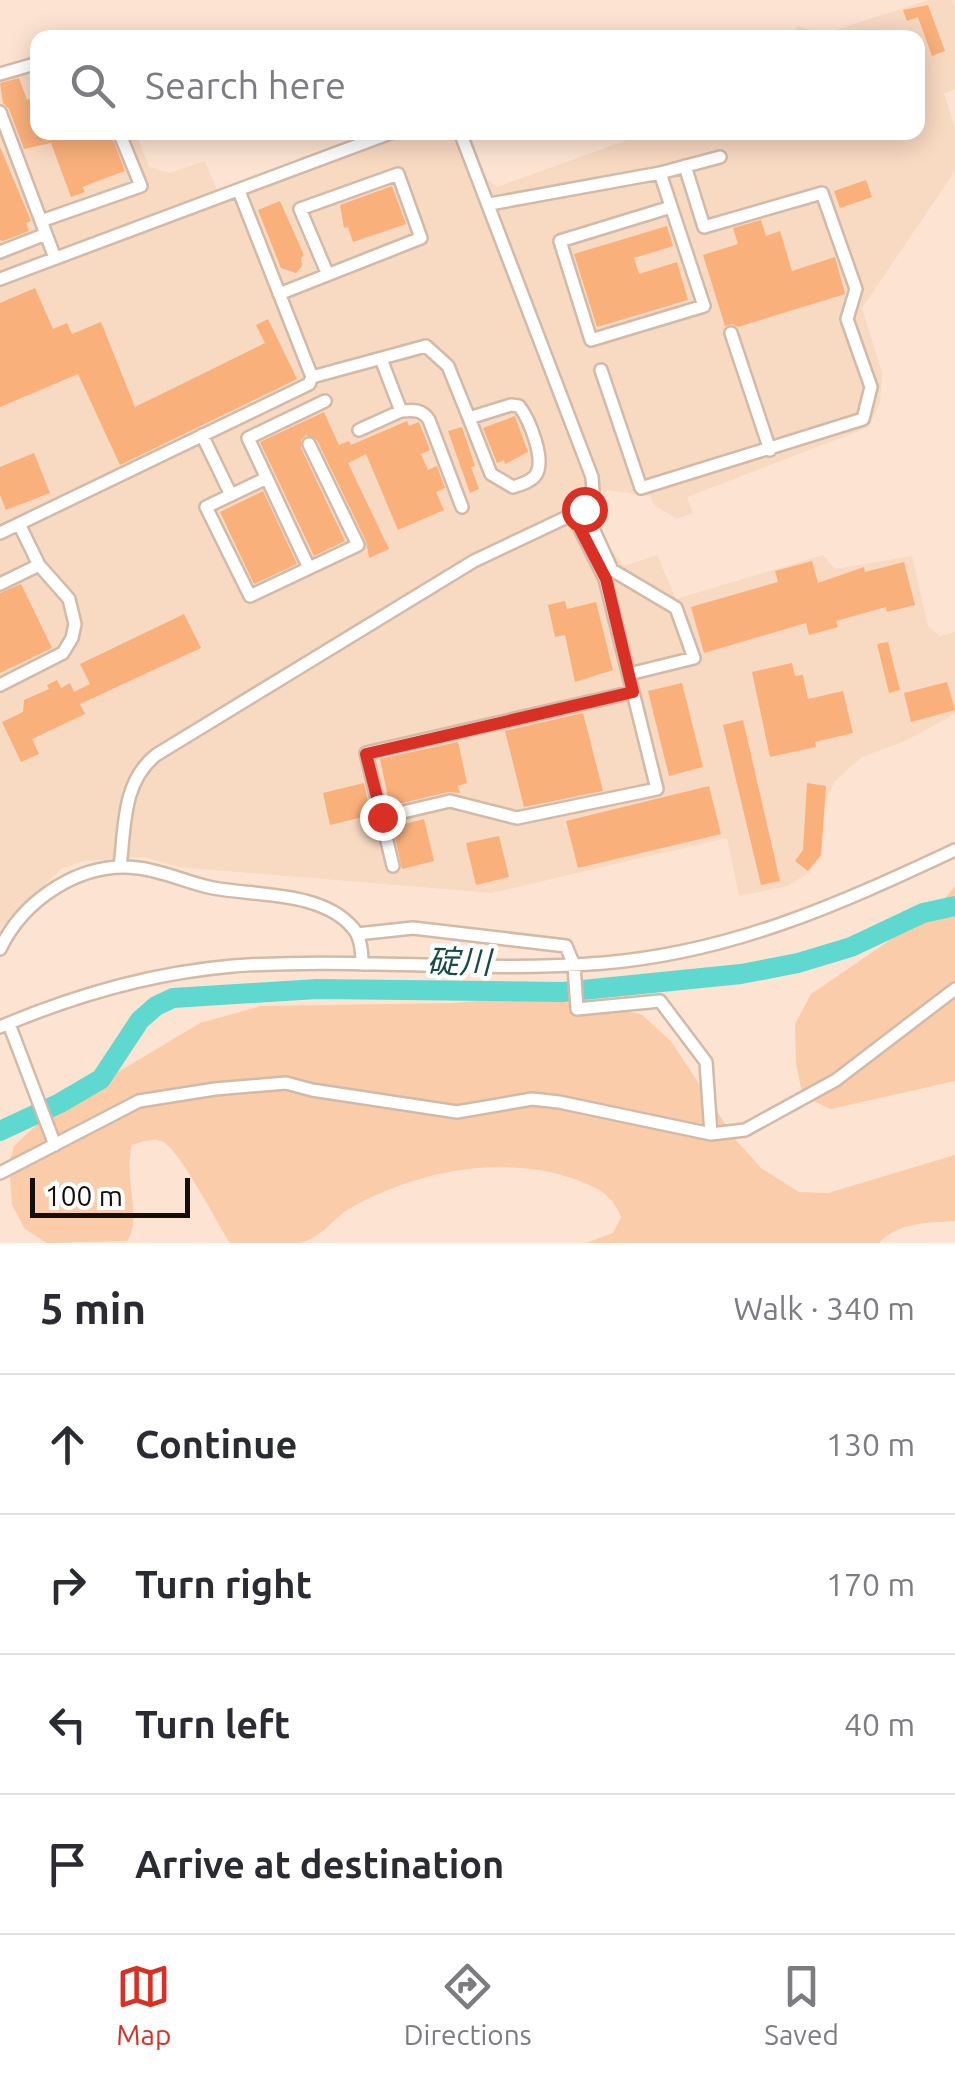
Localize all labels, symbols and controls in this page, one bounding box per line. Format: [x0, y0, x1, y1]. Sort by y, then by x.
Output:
search box [30, 30, 925, 140]
icon: search [65, 58, 120, 113]
text: Search here [145, 64, 346, 106]
route start [562, 487, 608, 533]
route end [360, 795, 406, 841]
water label: 碇川 [427, 942, 494, 980]
scale bar [30, 1173, 190, 1218]
text: 100 m [45, 1180, 123, 1211]
text: 5 min [40, 1285, 146, 1332]
text: Walk · 340 m [733, 1290, 915, 1326]
icon: ahead [40, 1417, 95, 1472]
text: Continue [135, 1423, 297, 1465]
text: 130 m [826, 1426, 915, 1462]
icon: right [40, 1557, 95, 1612]
text: Turn right [135, 1563, 312, 1605]
text: 170 m [826, 1566, 915, 1602]
icon: left [40, 1697, 95, 1752]
text: Turn left [135, 1703, 290, 1745]
text: 40 m [844, 1706, 915, 1742]
icon: arrive [40, 1837, 95, 1892]
text: Arrive at destination [135, 1843, 504, 1885]
tab: Map [116, 1959, 171, 2050]
tab: Directions [404, 1959, 532, 2050]
tab: Saved [764, 1959, 839, 2050]

